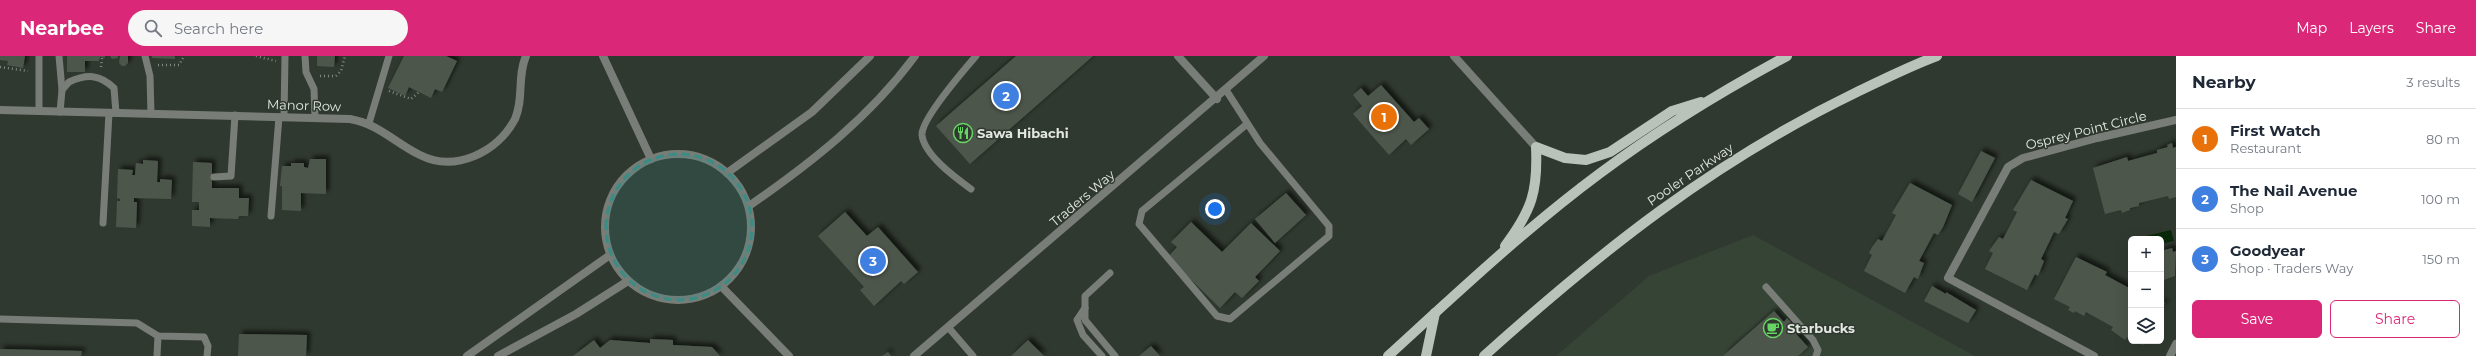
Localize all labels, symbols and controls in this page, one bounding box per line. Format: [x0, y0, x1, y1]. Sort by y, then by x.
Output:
search box [128, 10, 408, 46]
text: Nearbee [20, 17, 104, 40]
icon: search [142, 17, 164, 39]
text: Search here [174, 19, 263, 38]
text: Map [2296, 19, 2327, 37]
text: Layers [2349, 19, 2394, 37]
text: Share [2416, 19, 2456, 37]
text: Nearby [2192, 72, 2256, 92]
text: 3 results [2406, 74, 2460, 90]
pin: 2 [993, 81, 1019, 111]
street label: Manor Row [267, 96, 342, 114]
pin: 1 [1371, 102, 1397, 132]
street label: Osprey Point Circle [2024, 107, 2148, 153]
text: First Watch [2230, 121, 2321, 140]
restaurant icon: Sawa Hibachi [952, 122, 974, 144]
place label: Sawa Hibachi [977, 125, 1069, 141]
text: 1 [2202, 131, 2208, 147]
text: 80 m [2426, 131, 2460, 147]
street label: Pooler Parkway [1644, 139, 1737, 209]
text: Restaurant [2230, 140, 2301, 156]
street label: Traders Way [1046, 166, 1118, 230]
text: The Nail Avenue [2230, 181, 2357, 200]
text: 2 [2201, 191, 2209, 207]
text: 100 m [2421, 191, 2460, 207]
your location [1205, 199, 1225, 219]
text: Shop [2230, 200, 2264, 216]
map controls [2128, 236, 2164, 344]
button: + [2128, 236, 2164, 272]
text: Goodyear [2230, 241, 2305, 260]
pin: 3 [860, 246, 886, 276]
text: 3 [2201, 251, 2209, 267]
text: 150 m [2422, 251, 2460, 267]
text: Shop · Traders Way [2230, 260, 2353, 276]
button: − [2128, 272, 2164, 308]
button: Save [2192, 300, 2322, 338]
button: Share [2330, 300, 2460, 338]
button: layers [2128, 308, 2164, 344]
cafe icon: Starbucks [1762, 317, 1784, 339]
place label: Starbucks [1787, 320, 1855, 336]

